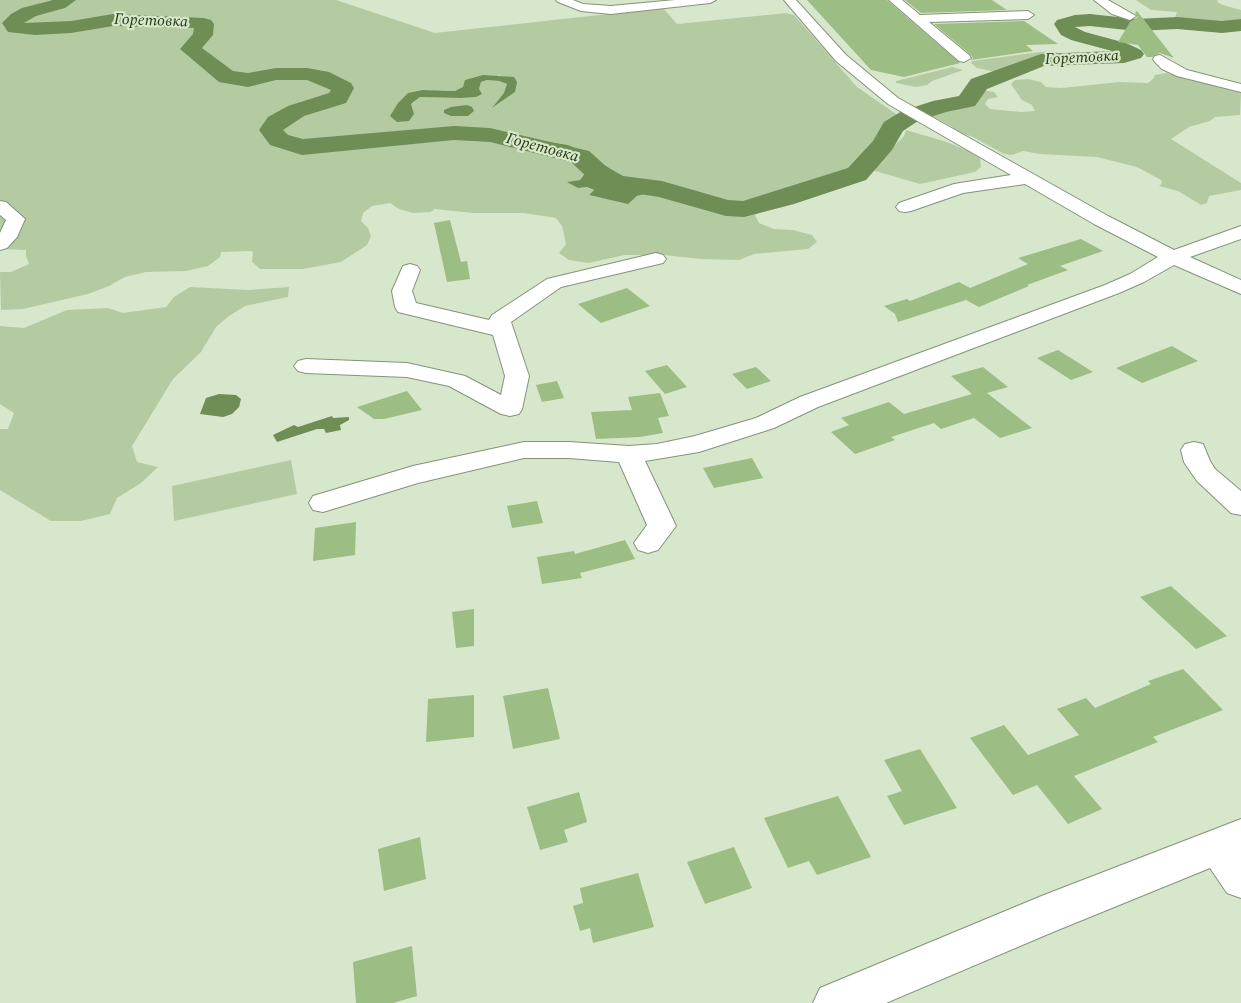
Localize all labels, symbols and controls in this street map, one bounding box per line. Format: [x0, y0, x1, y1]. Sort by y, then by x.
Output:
water label: Горетовка [114, 11, 188, 33]
water label: Горетовка [1044, 47, 1120, 71]
water label: Горетовка [504, 130, 580, 168]

